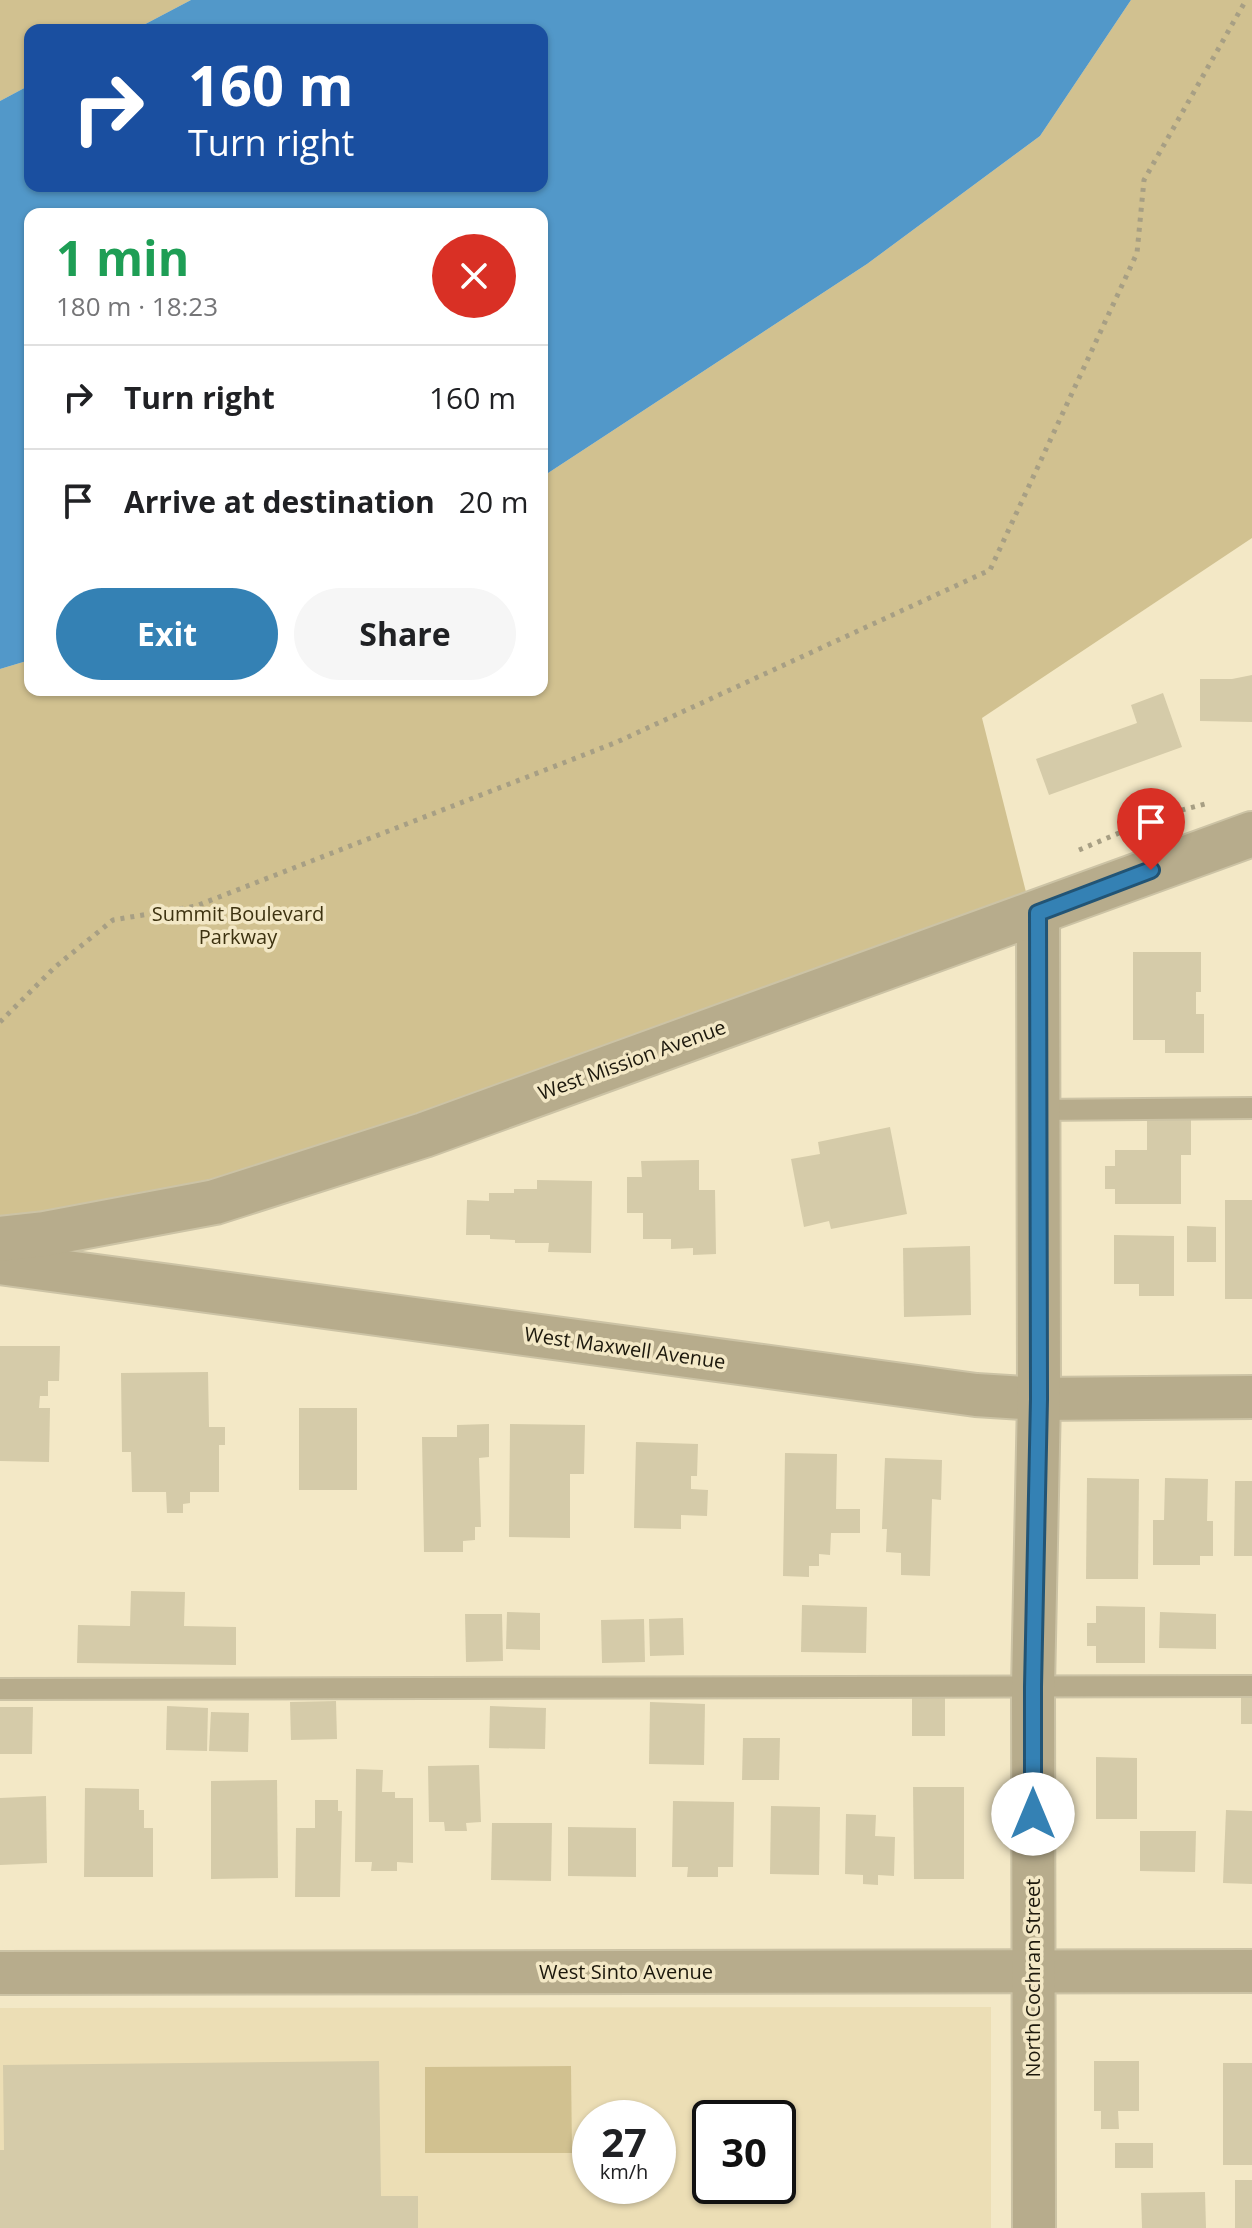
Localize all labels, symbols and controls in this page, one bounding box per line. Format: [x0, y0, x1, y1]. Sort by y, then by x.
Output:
text: 160 m [188, 46, 354, 122]
icon: right [56, 56, 160, 160]
text: Turn right [188, 118, 354, 167]
text: 1 min [56, 225, 189, 290]
button: close [432, 234, 516, 318]
text: 180 m · 18:23 [56, 288, 218, 324]
icon: right [56, 375, 100, 419]
text: Turn right [124, 377, 275, 418]
text: 160 m [429, 377, 516, 418]
icon: arrive [56, 479, 100, 523]
text: Arrive at destination [124, 481, 435, 522]
text: 20 m [459, 481, 529, 522]
button: Exit [56, 588, 278, 680]
button: Share [294, 588, 516, 680]
pin [1117, 788, 1185, 870]
icon: arrive [1129, 800, 1173, 844]
park label: Summit Boulevard Parkway [152, 900, 324, 950]
street label: West Mission Avenue [534, 1013, 729, 1106]
street label: West Maxwell Avenue [523, 1320, 727, 1375]
position arrow [991, 1772, 1075, 1856]
street label: North Cochran Street [1019, 1879, 1046, 2077]
street label: West Sinto Avenue [539, 1958, 713, 1985]
speed limit sign: 30 [692, 2100, 796, 2204]
text: 27 [601, 2114, 647, 2169]
text: km/h [600, 2158, 648, 2185]

